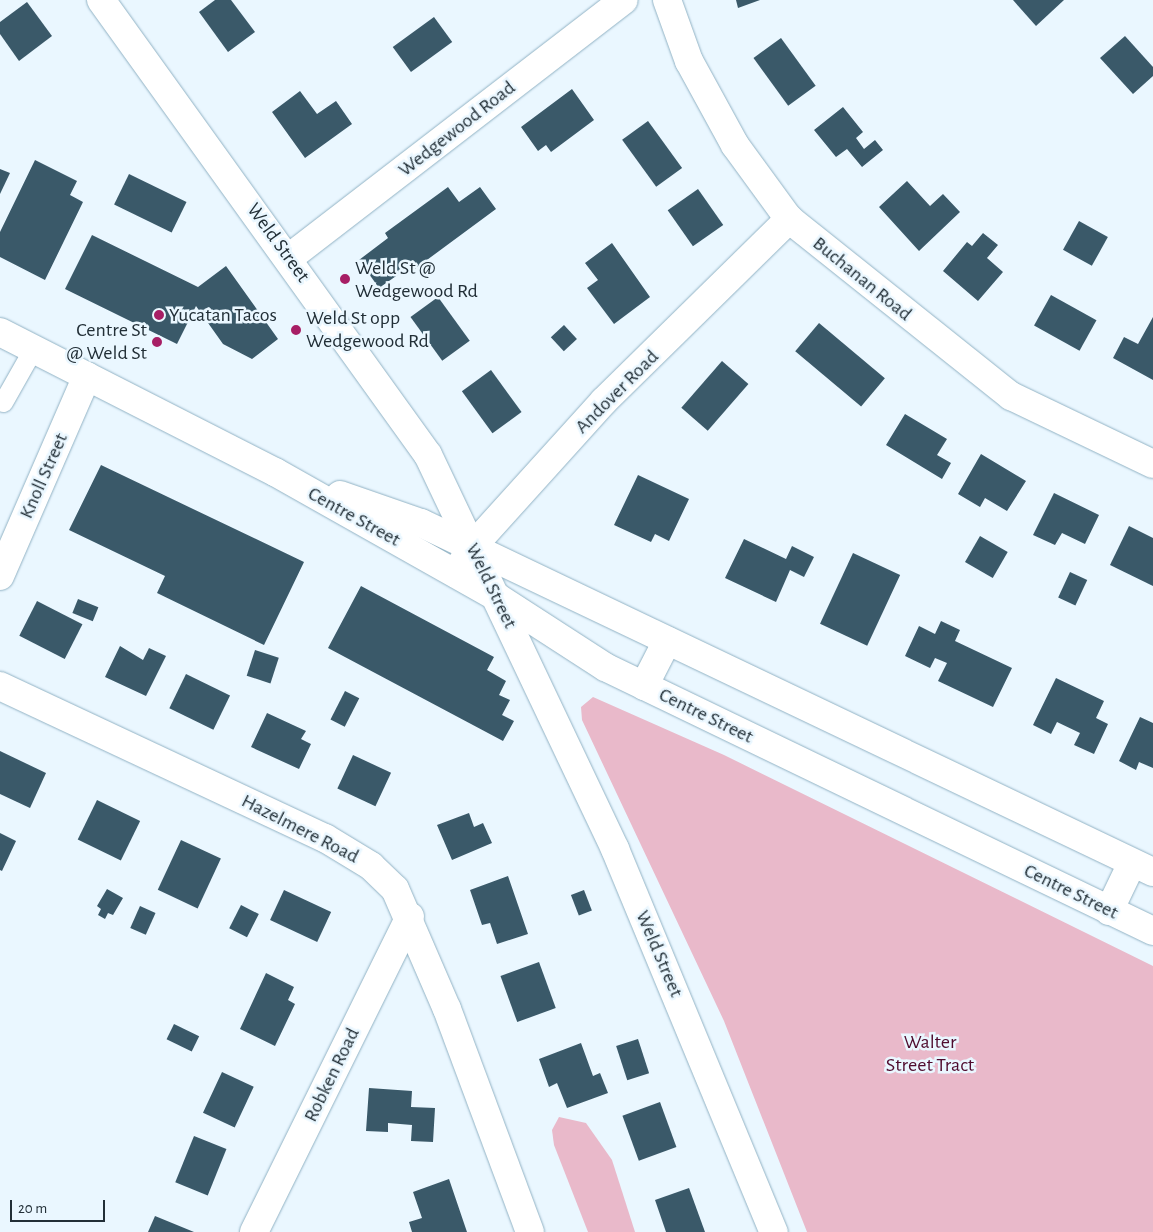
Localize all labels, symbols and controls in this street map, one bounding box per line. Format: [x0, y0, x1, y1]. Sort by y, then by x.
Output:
street label: Wedgewood Road [394, 76, 520, 182]
street label: Weld Street [241, 199, 315, 287]
street label: Buchanan Road [808, 232, 916, 326]
place label: Weld St @ Wedgewood Rd [355, 256, 478, 303]
marker: Weld St @ Wedgewood Rd [339, 273, 351, 285]
place label: Yucatan Tacos [169, 303, 277, 327]
place label: Weld St opp Wedgewood Rd [306, 306, 429, 353]
marker: Yucatan Tacos [153, 309, 165, 321]
place label: Centre St @ Weld St [67, 319, 147, 366]
marker: Weld St opp Wedgewood Rd [290, 324, 302, 336]
marker: Centre St @ Weld St [151, 336, 163, 348]
street label: Andover Road [570, 345, 664, 439]
street label: Knoll Street [15, 429, 73, 523]
street label: Centre Street [304, 482, 404, 552]
street label: Weld Street [460, 539, 522, 633]
street label: Centre Street [655, 683, 757, 749]
street label: Hazelmere Road [237, 789, 363, 869]
street label: Centre Street [1020, 859, 1122, 925]
street label: Weld Street [630, 907, 688, 1001]
street label: Robken Road [299, 1024, 365, 1126]
park label: Walter Street Tract [886, 1031, 974, 1078]
scale bar [12, 1190, 108, 1222]
text: 20 m [18, 1201, 47, 1216]

